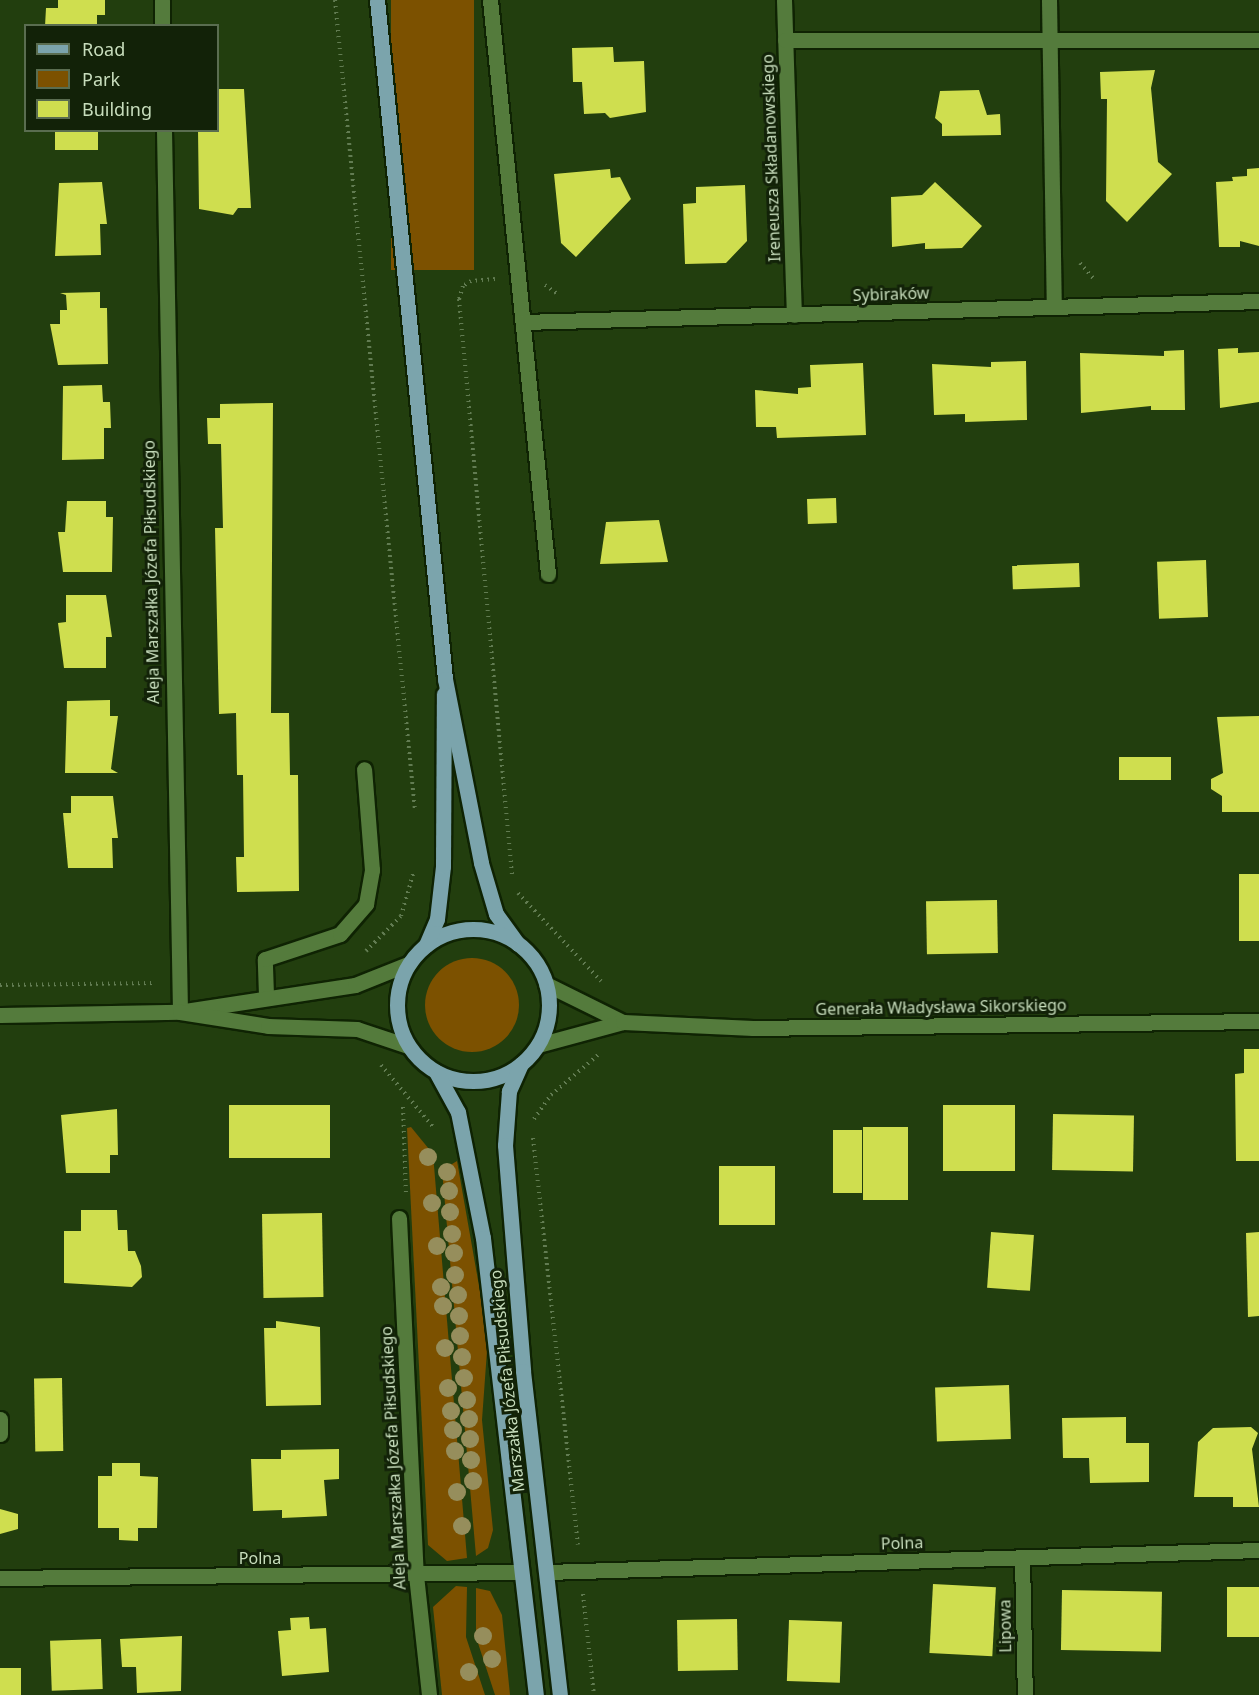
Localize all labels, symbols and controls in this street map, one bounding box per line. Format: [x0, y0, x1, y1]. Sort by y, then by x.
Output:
legend [24, 24, 219, 132]
text: Road [82, 37, 125, 61]
street label: Ireneusza Składanowskiego [758, 54, 784, 262]
text: Park [82, 67, 120, 91]
text: Building [82, 97, 152, 121]
street label: Sybiraków [852, 283, 930, 305]
street label: Aleja Marszałka Józefa Piłsudskiego [139, 440, 163, 704]
street label: Generała Władysława Sikorskiego [815, 995, 1067, 1019]
street label: Marszałka Józefa Piłsudskiego [486, 1269, 528, 1493]
street label: Aleja Marszałka Józefa Piłsudskiego [377, 1326, 409, 1590]
street label: Polna [881, 1533, 923, 1553]
street label: Polna [239, 1548, 281, 1568]
street label: Lipowa [995, 1599, 1015, 1653]

